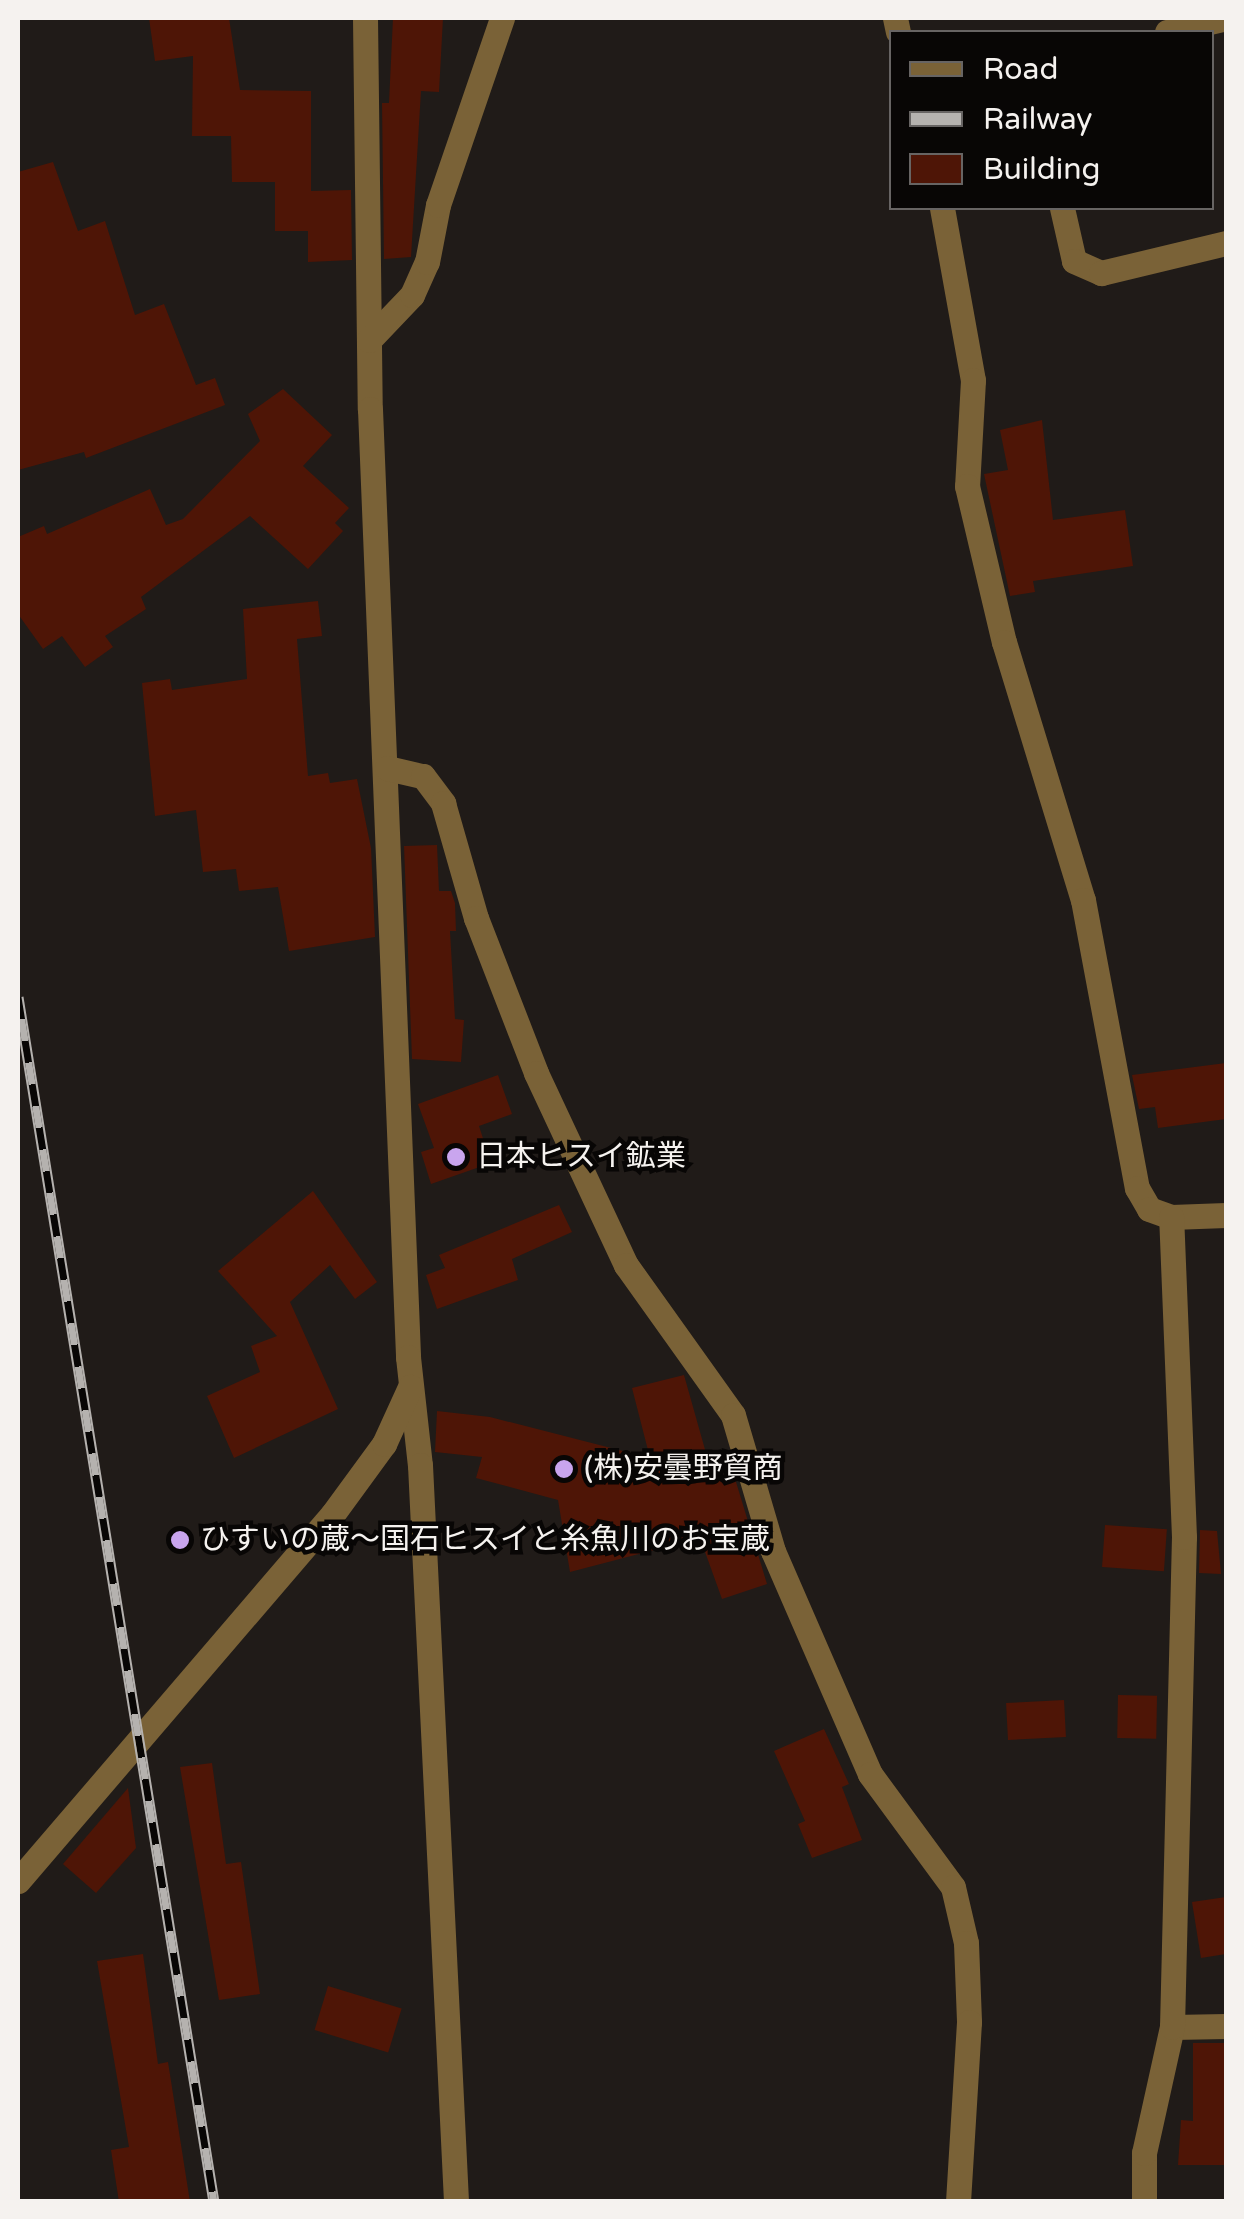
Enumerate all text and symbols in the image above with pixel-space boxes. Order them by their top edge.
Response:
legend [889,30,1214,210]
text: Road [983,51,1058,88]
text: Railway [983,101,1092,138]
text: Building [983,151,1100,188]
place label: 日本ヒスイ鉱業 [476,1139,686,1175]
marker: 日本ヒスイ鉱業 [445,1146,467,1168]
place label: (株)安曇野貿商 [584,1451,783,1487]
marker: (株)安曇野貿商 [553,1458,575,1480]
place label: ひすいの蔵～国石ヒスイと糸魚川のお宝蔵 [200,1522,770,1558]
marker: ひすいの蔵～国石ヒスイと糸魚川のお宝蔵 [169,1529,191,1551]

